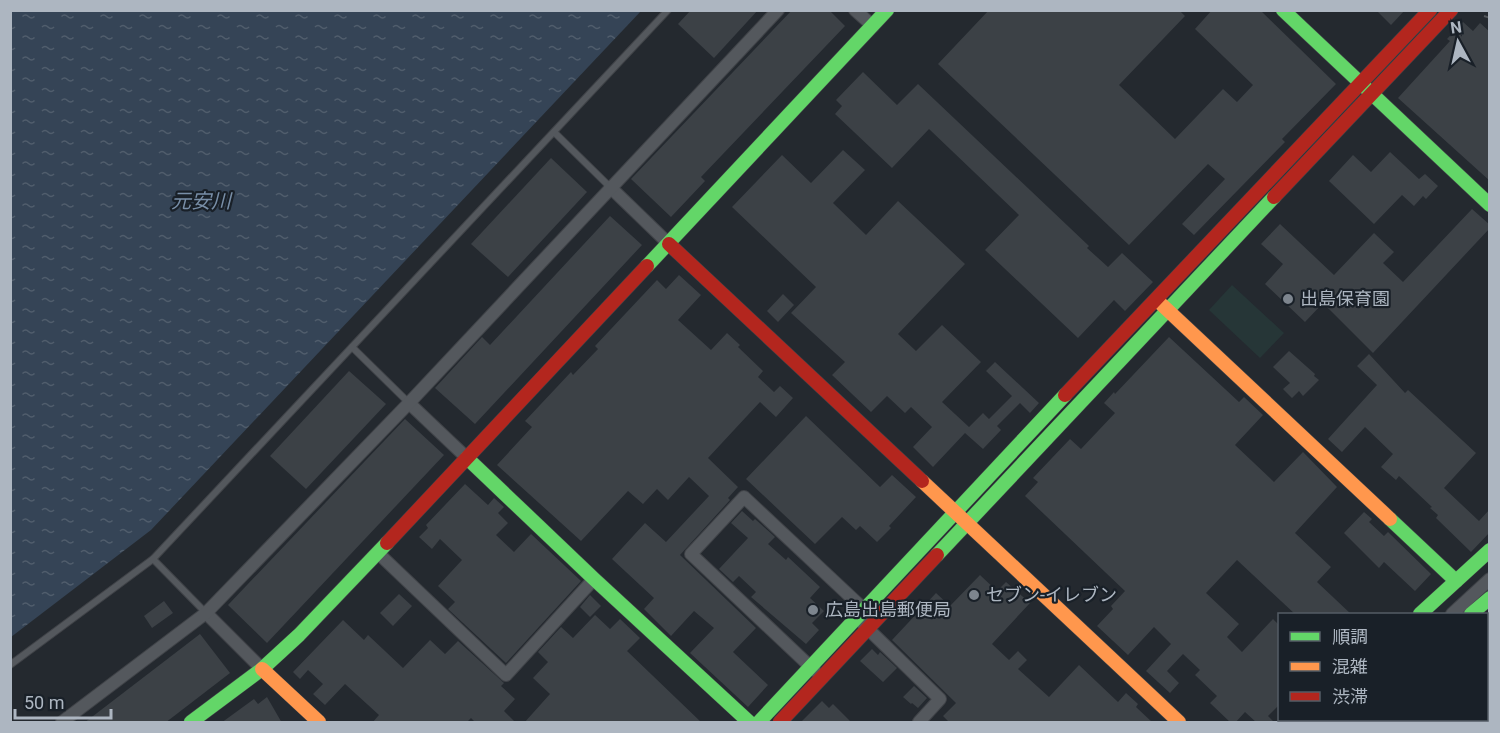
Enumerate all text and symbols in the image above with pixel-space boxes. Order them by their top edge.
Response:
north arrow [1428,12,1488,72]
text: N [1449,17,1463,38]
water label: 元安川 [171,189,233,213]
place label: 出島保育園 [1300,288,1390,309]
marker: 出島保育園 [1281,292,1295,306]
place label: セブン-イレブン [986,584,1117,605]
marker: セブン-イレブン [967,588,981,602]
place label: 広島出島郵便局 [825,599,951,620]
marker: 広島出島郵便局 [806,603,820,617]
legend [1278,613,1488,721]
text: 順調 [1332,626,1368,647]
text: 混雑 [1332,656,1368,677]
scale bar [15,682,111,720]
text: 渋滞 [1332,686,1368,707]
text: 50 m [24,692,64,713]

